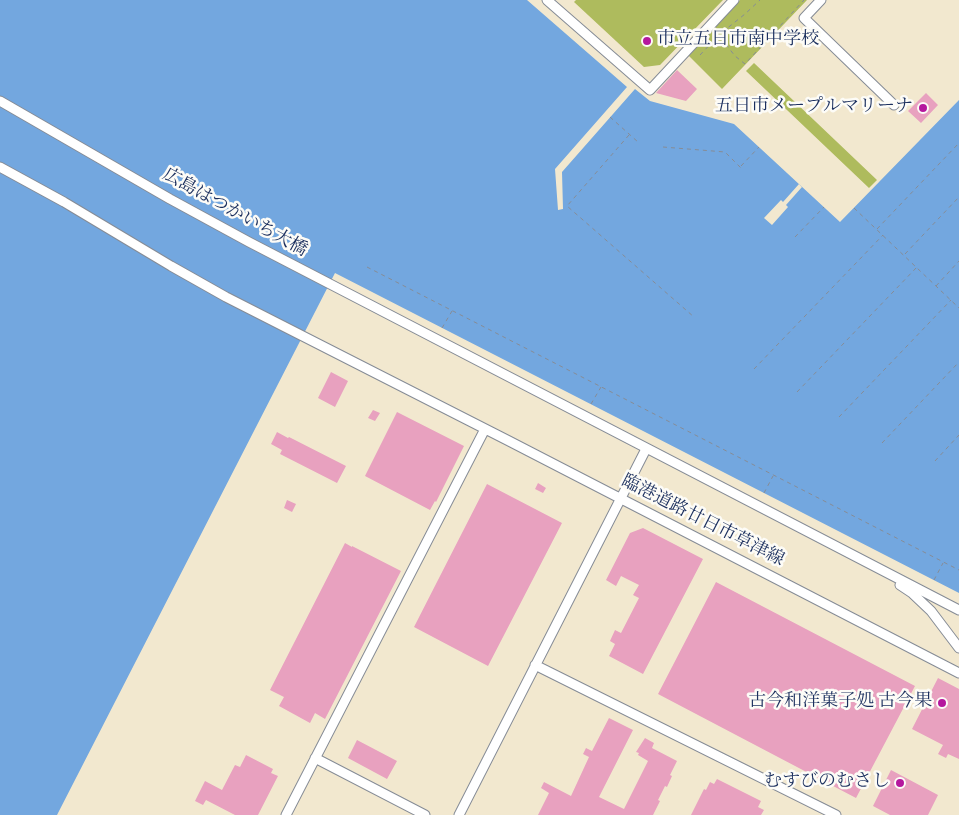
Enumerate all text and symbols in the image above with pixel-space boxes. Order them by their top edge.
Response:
place label: 市立五日市南中学校 [657,30,819,52]
marker: 市立五日市南中学校 [641,35,653,47]
place label: 五日市メープルマリーナ [715,97,913,119]
marker: 五日市メープルマリーナ [917,102,929,114]
street label: 広島はつかいち大橋 [158,165,310,263]
street label: 臨港道路廿日市草津線 [617,472,787,572]
place label: 古今和洋菓子処 古今果 [748,692,932,714]
marker: 古今和洋菓子処 古今果 [936,697,948,709]
place label: むすびのむさし [764,772,890,794]
marker: むすびのむさし [894,777,906,789]

